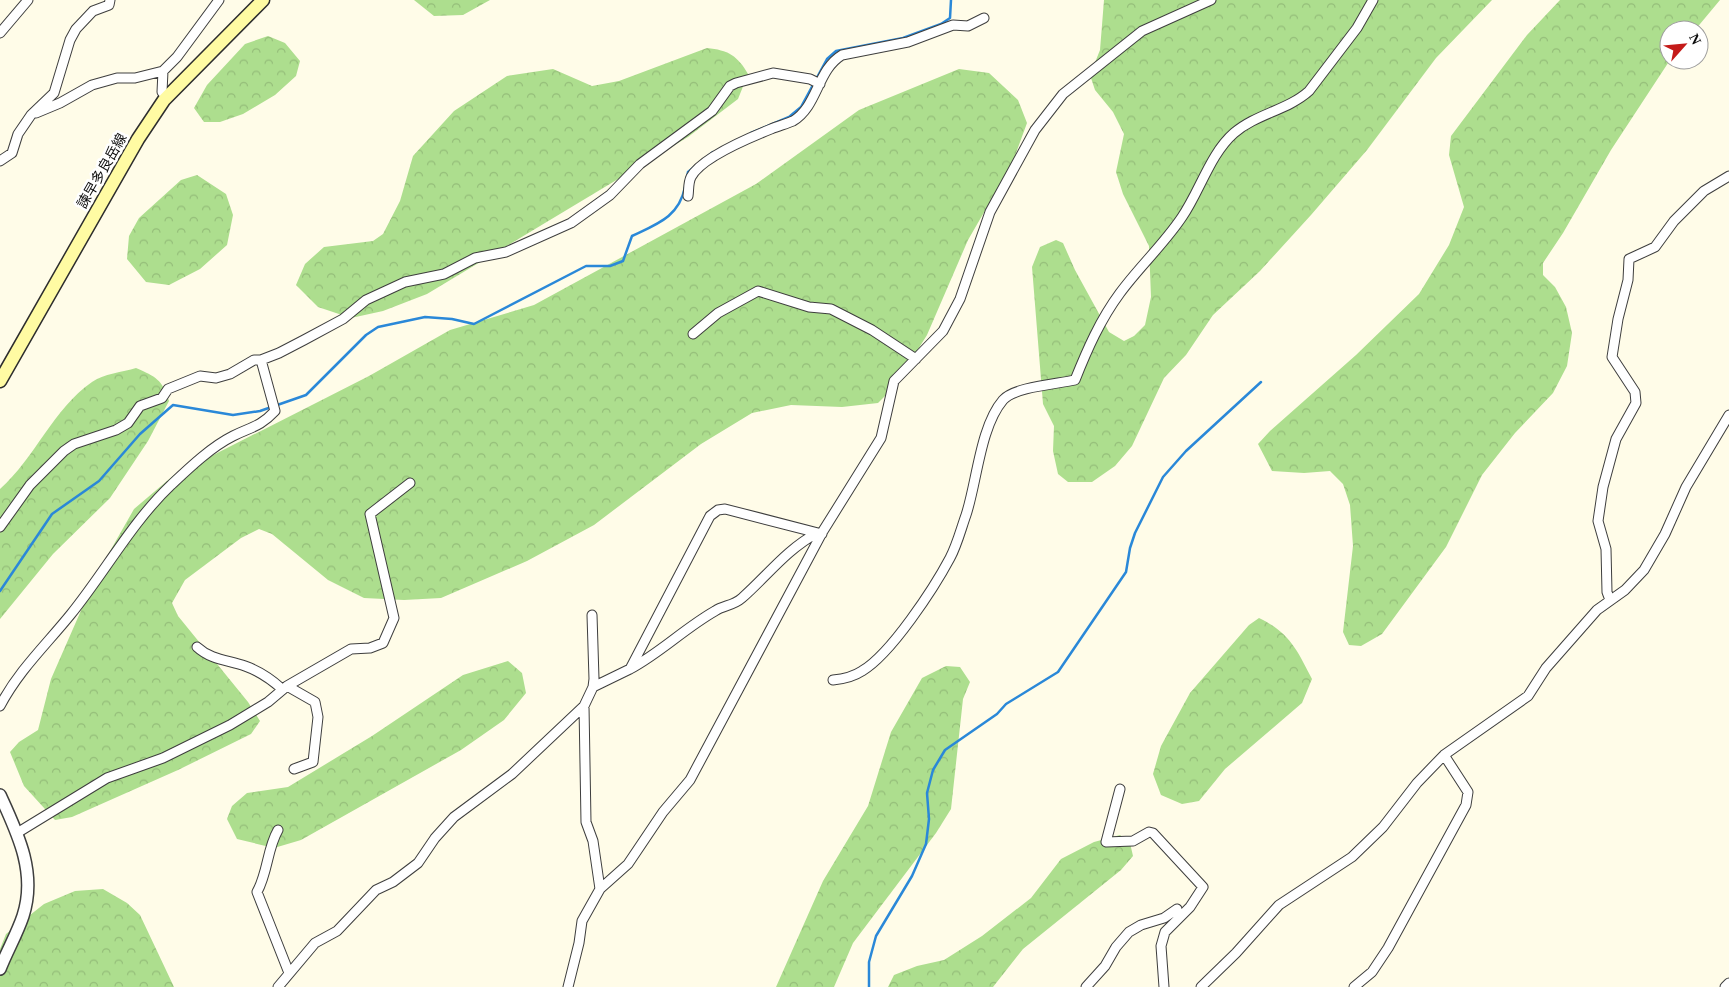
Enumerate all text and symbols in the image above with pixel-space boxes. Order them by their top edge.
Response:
north arrow [1659,20,1709,70]
text: N [1686,31,1704,47]
street label: 諫早多良岳線 [75,131,129,211]

